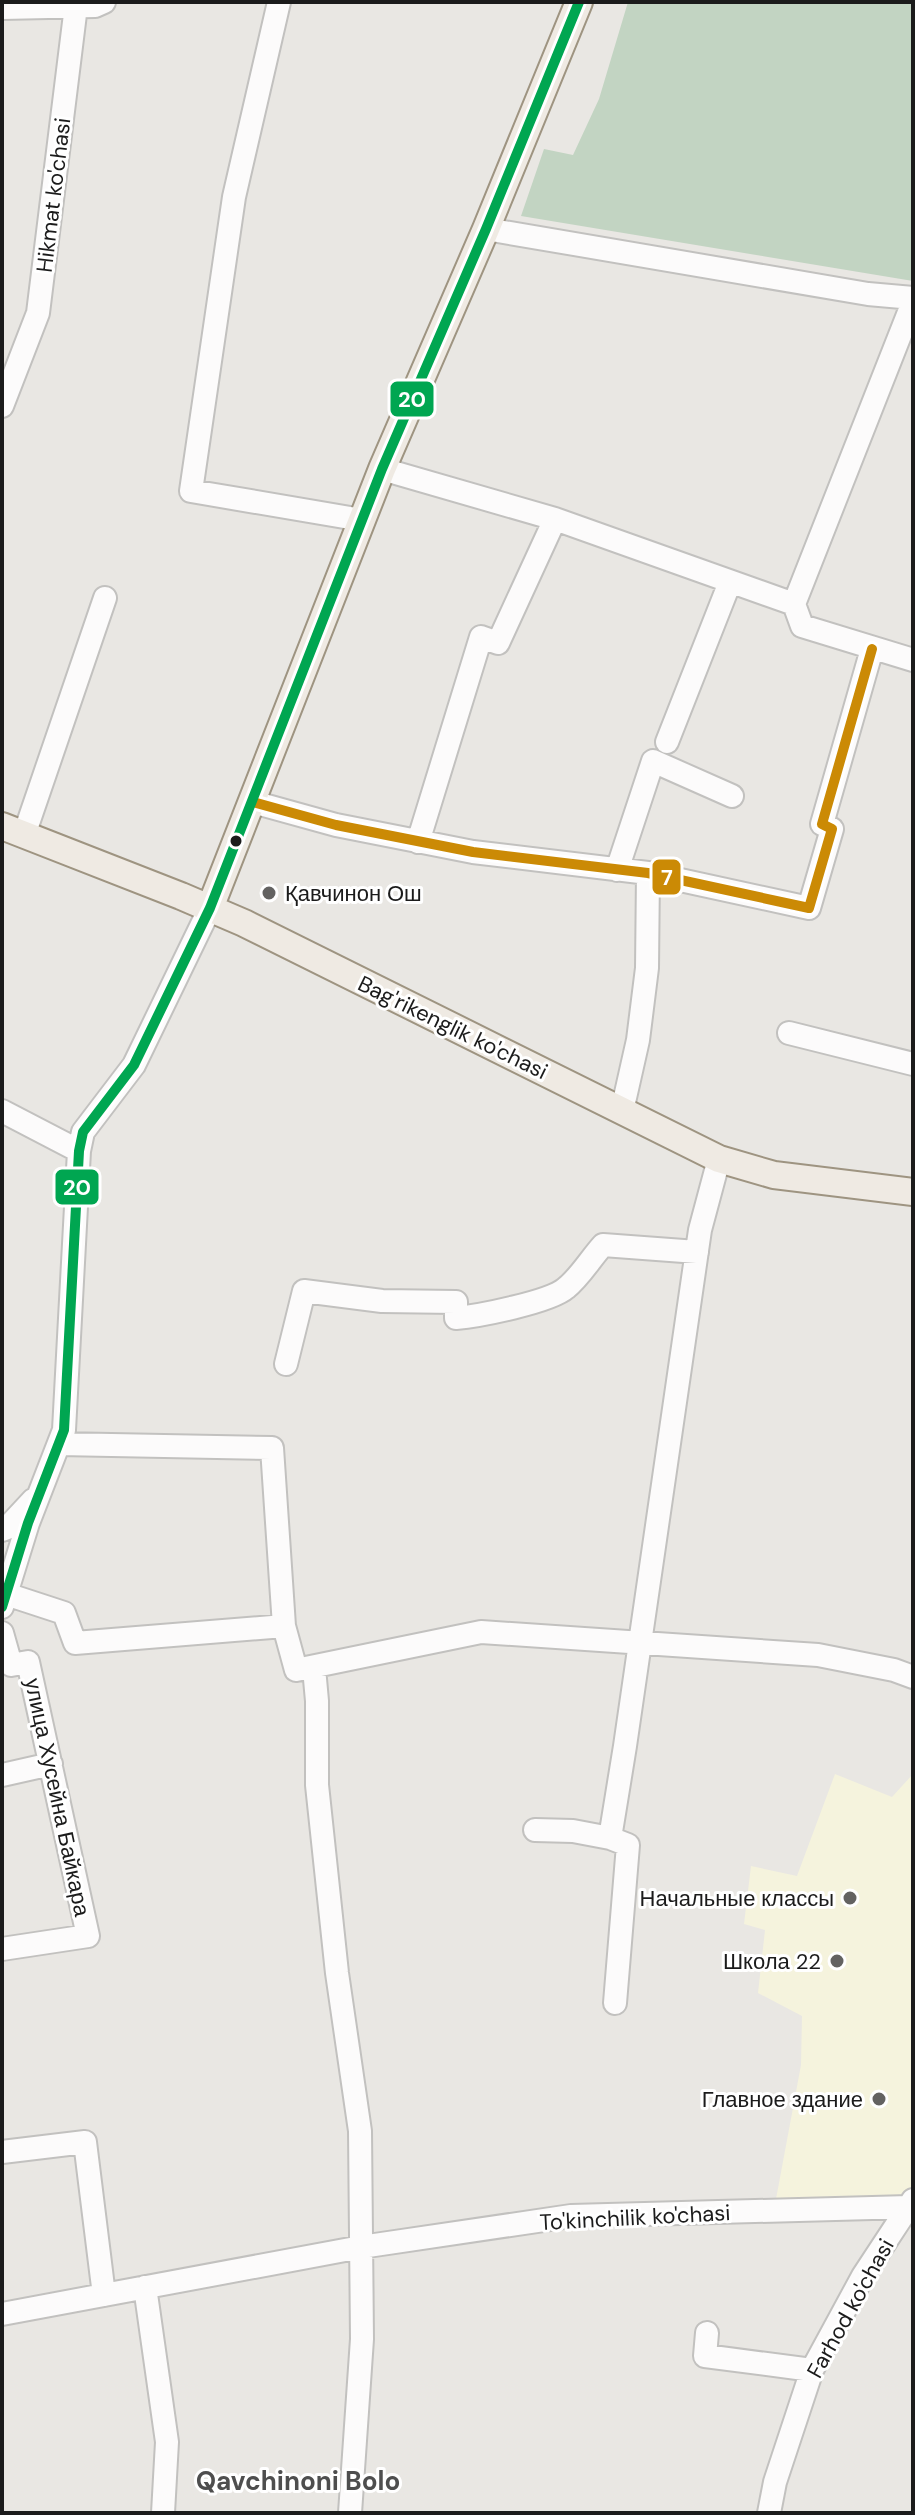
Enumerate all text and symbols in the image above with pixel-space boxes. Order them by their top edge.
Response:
street label: Hikmat ko'chasi [30,116,77,274]
line badge: 20 [389,380,435,418]
text: 20 [398,385,426,414]
unlabelled marker [228,833,244,849]
line badge: 7 [651,858,682,896]
text: 7 [661,863,673,892]
place label: Қавчинон Ош [285,879,422,908]
marker: Қавчинон Ош [260,884,278,902]
street label: Bag'rikenglik ko'chasi [353,969,552,1086]
line badge: 20 [54,1168,100,1206]
text: 20 [63,1173,91,1202]
street label: улица Хусейна Байкара [18,1675,97,1920]
place label: Начальные классы [640,1884,834,1913]
marker: Начальные классы [841,1889,859,1907]
place label: Школа 22 [723,1947,821,1976]
marker: Школа 22 [828,1952,846,1970]
place label: Главное здание [702,2085,863,2114]
marker: Главное здание [870,2090,888,2108]
street label: To'kinchilik ko'chasi [539,2198,731,2237]
street label: Farhod ko'chasi [800,2233,901,2383]
district label: Qavchinoni Bolo [196,2464,400,2498]

